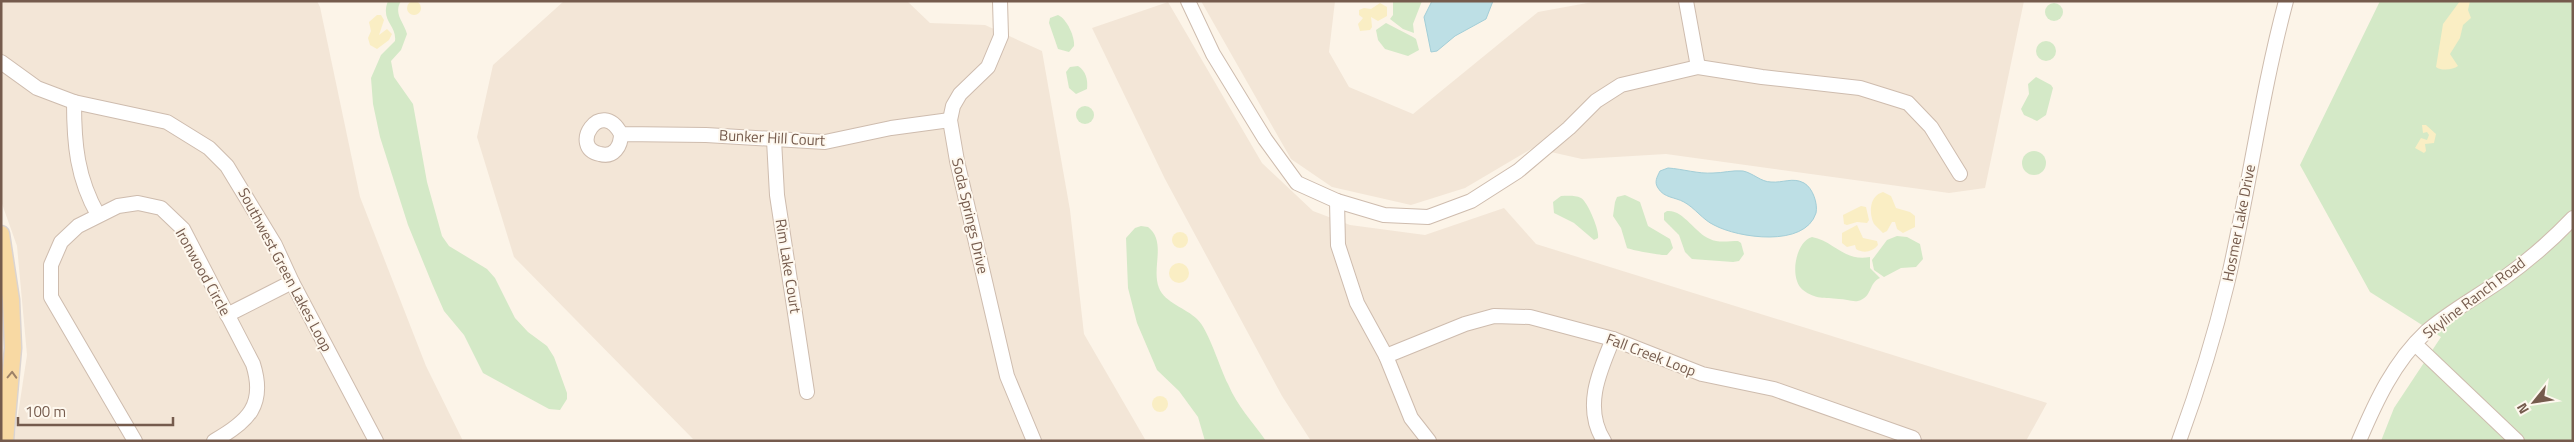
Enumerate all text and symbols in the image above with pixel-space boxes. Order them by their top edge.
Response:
street label: Bunker Hill Court [718,123,826,152]
street label: Soda Springs Drive [946,156,995,276]
street label: Hosmer Lake Drive [2216,162,2261,283]
street label: Southwest Green Lakes Loop [232,184,339,356]
street label: Rim Lake Court [770,217,807,316]
street label: Ironwood Circle [170,224,237,320]
street label: Skyline Ranch Road [2417,251,2530,344]
street label: Fall Creek Loop [1603,327,1700,382]
one-way arrow [6,371,17,379]
north arrow [2509,377,2559,427]
scale bar [18,394,172,426]
text: N [2511,399,2534,418]
text: 100 m [25,400,66,423]

